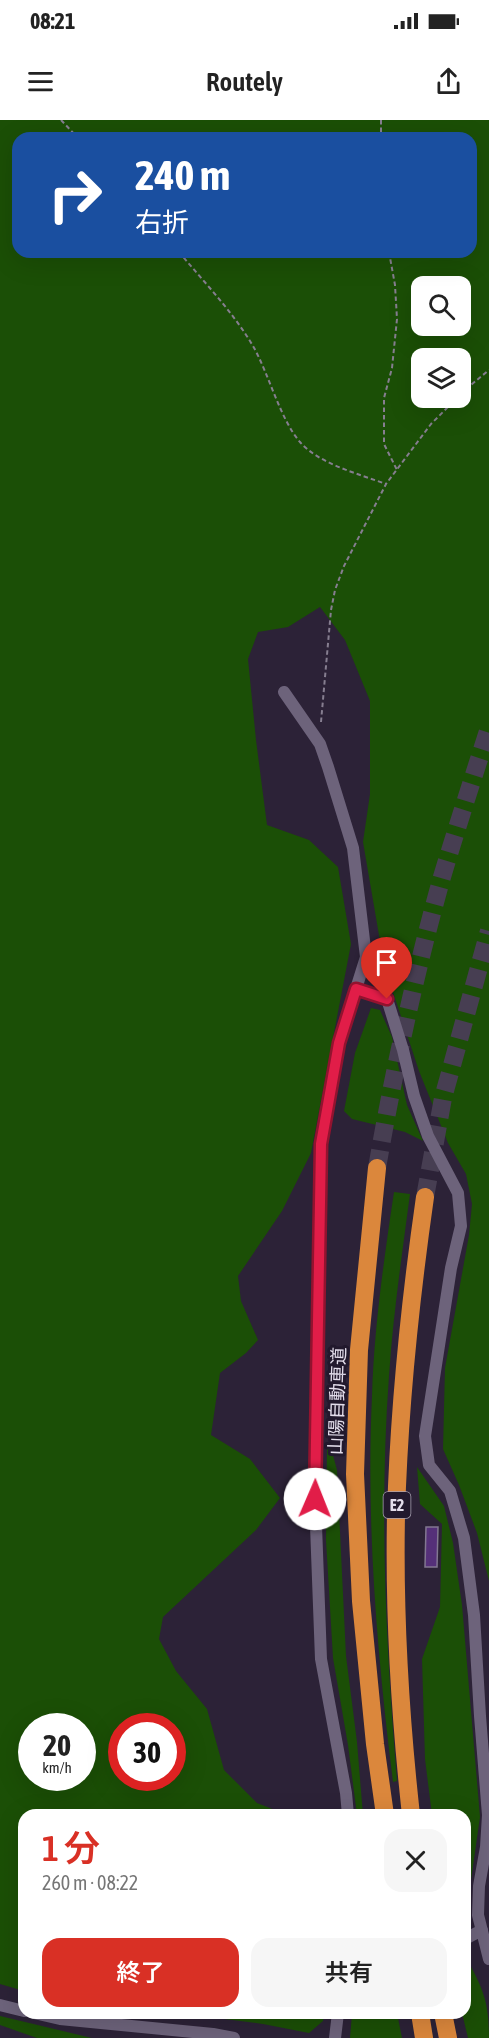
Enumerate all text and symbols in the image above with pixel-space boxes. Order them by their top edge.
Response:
text: 08:21 [30,8,75,34]
icon: menu [24,65,57,98]
icon: share [432,65,465,98]
text: Routely [206,66,283,97]
text: 240 m [135,151,230,199]
icon: right [36,156,114,234]
text: 右折 [135,207,189,238]
map controls [411,276,471,408]
button: search [411,276,471,336]
button: layers [411,348,471,408]
pin [361,937,412,999]
icon: arrive [370,946,403,979]
street label: 山陽自動車道 [325,1347,349,1455]
position arrow [283,1467,347,1531]
road number: E2 [384,1492,410,1518]
speed limit sign: 30 [108,1713,186,1791]
text: 20 [43,1728,71,1762]
text: km/h [42,1759,72,1776]
text: 1 分 [42,1827,100,1869]
button: close [384,1829,447,1892]
text: 260 m · 08:22 [42,1871,138,1894]
button: 終了 [42,1938,239,2007]
button: 共有 [251,1938,447,2007]

